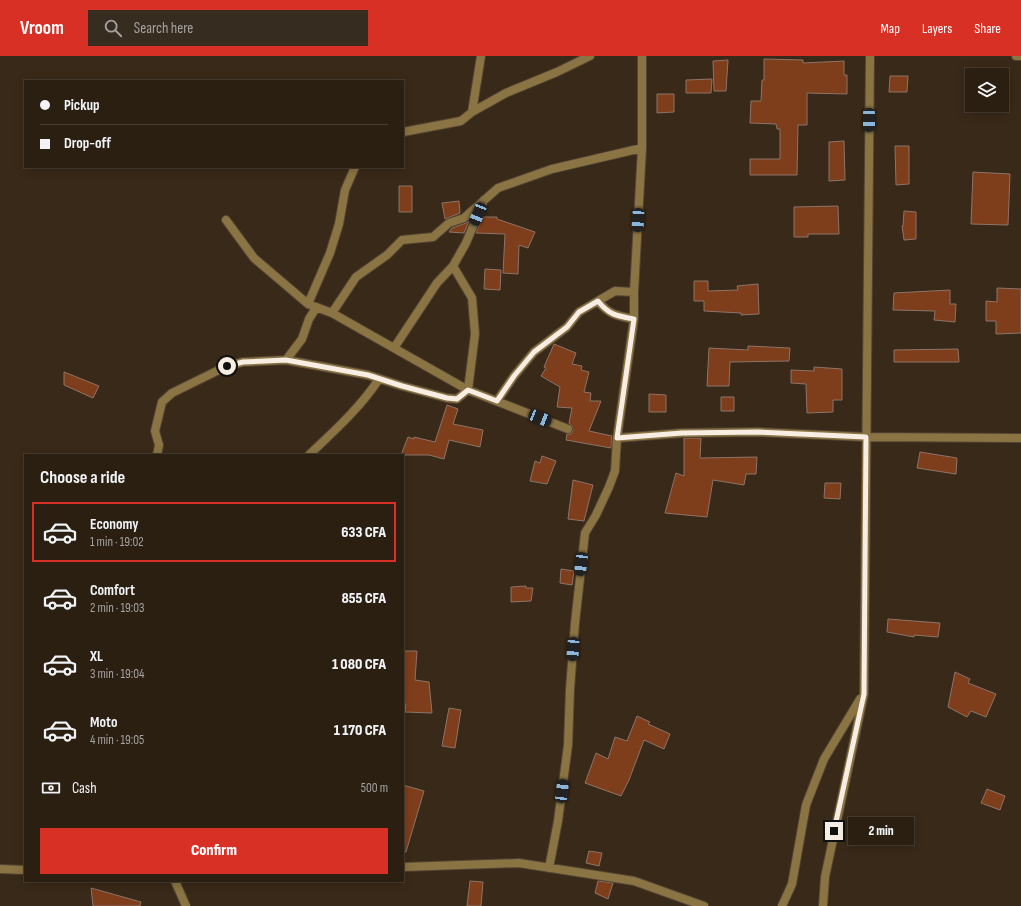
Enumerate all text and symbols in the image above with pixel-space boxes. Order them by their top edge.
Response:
search box [88,10,368,46]
text: Vroom [20,17,64,40]
icon: search [102,17,124,39]
text: Search here [134,19,193,38]
text: Map [880,20,900,37]
text: Layers [922,20,952,37]
text: Share [974,20,1001,37]
map controls [965,68,1009,112]
button: layers [965,68,1009,112]
text: Pickup [64,96,100,115]
car [863,108,875,132]
text: Drop-off [64,134,111,153]
car [468,201,488,227]
car [631,208,645,232]
route start [218,357,236,375]
car [527,408,553,428]
text: Choose a ride [40,467,125,488]
icon: car [42,514,78,550]
text: Economy [90,515,139,534]
text: 633 CFA [341,523,386,542]
text: 1 min · 19:02 [90,534,144,550]
car [574,551,588,577]
icon: car [42,580,78,616]
text: Comfort [90,581,135,600]
text: 855 CFA [341,589,386,608]
text: 2 min · 19:03 [90,600,144,616]
car [566,637,580,661]
icon: car [42,646,78,682]
text: XL [90,647,103,666]
text: 1 080 CFA [332,655,386,674]
text: 3 min · 19:04 [90,666,145,682]
icon: car [42,712,78,748]
text: Moto [90,713,117,732]
text: 1 170 CFA [334,721,386,740]
text: 4 min · 19:05 [90,732,144,748]
icon: cash [40,777,62,799]
car [555,778,569,804]
text: Cash [72,779,97,798]
text: 500 m [361,780,388,796]
callout: 2 min [848,817,914,845]
route end [825,822,843,840]
text: 2 min [868,823,894,839]
button: Confirm [40,828,388,874]

